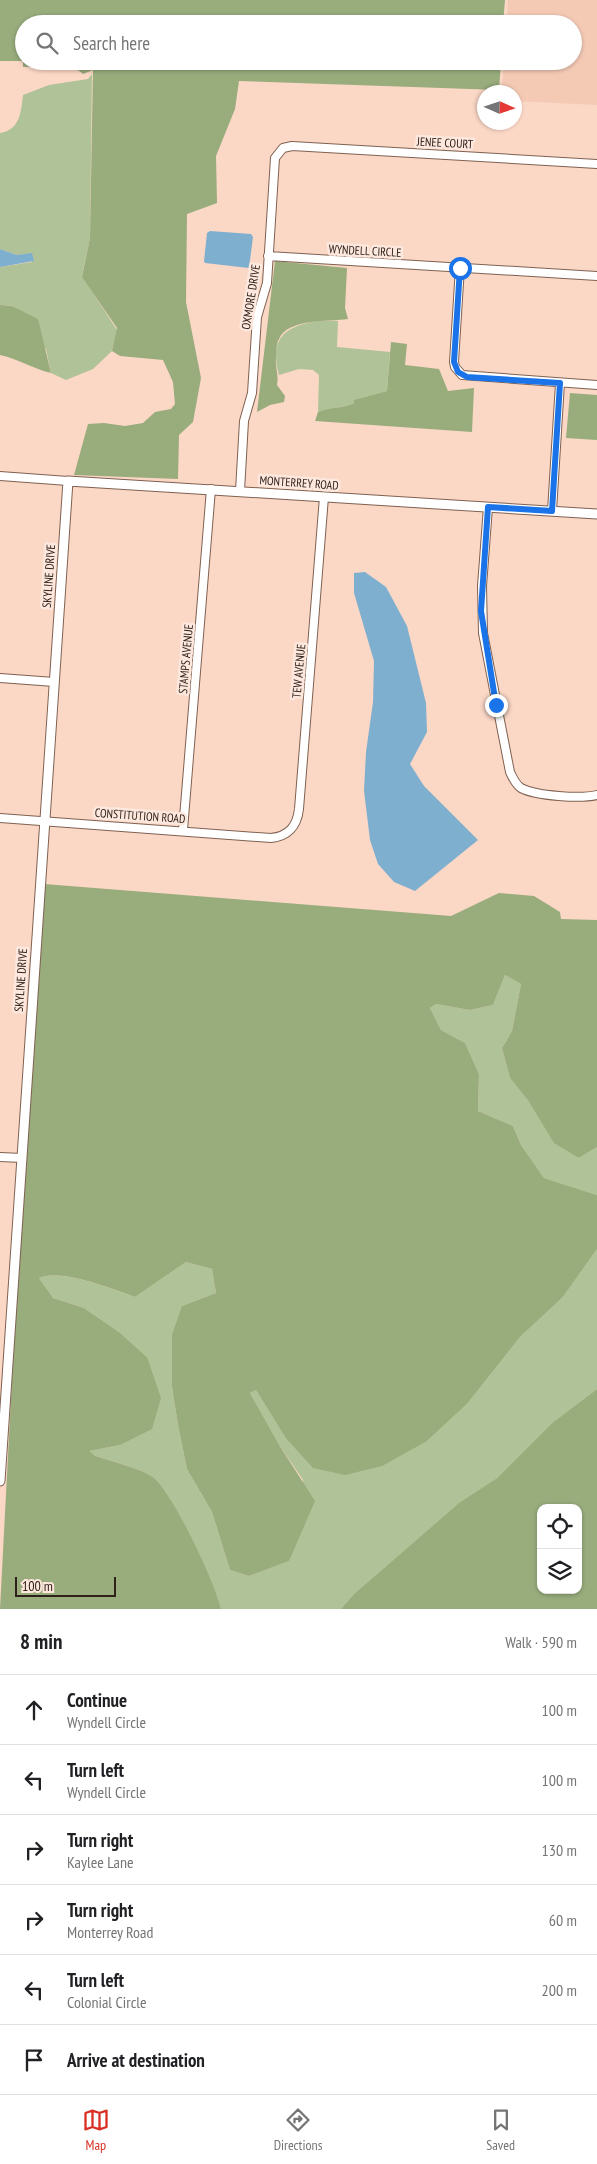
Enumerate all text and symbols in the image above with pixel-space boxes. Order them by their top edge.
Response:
search box [15,15,582,70]
icon: search [33,29,61,57]
text: Search here [73,31,150,55]
north arrow [477,85,522,130]
street label: JENEE COURT [416,133,474,151]
street label: WYNDELL CIRCLE [328,241,402,260]
route start [449,257,472,280]
street label: OXMORE DRIVE [238,263,263,330]
street label: MONTERREY ROAD [259,472,339,493]
street label: SKYLINE DRIVE [39,544,58,608]
street label: STAMPS AVENUE [175,624,196,694]
street label: TEW AVENUE [289,643,308,699]
route end [485,694,508,717]
street label: CONSTITUTION ROAD [94,805,186,826]
street label: SKYLINE DRIVE [11,948,30,1012]
map controls [537,1504,582,1594]
button: locate [537,1504,582,1549]
button: layers [537,1549,582,1594]
scale bar [15,1574,116,1597]
text: 100 m [22,1577,53,1595]
text: 8 min [20,1628,62,1655]
text: Walk · 590 m [505,1632,577,1652]
text: Continue [67,1688,127,1712]
icon: ahead [20,1696,48,1724]
text: 100 m [542,1700,577,1720]
text: Wyndell Circle [67,1712,146,1732]
text: Turn left [67,1758,124,1782]
icon: left [20,1766,48,1794]
text: 100 m [542,1770,577,1790]
text: Wyndell Circle [67,1782,146,1802]
text: Turn right [67,1828,133,1852]
icon: right [20,1836,48,1864]
text: 130 m [542,1840,577,1860]
text: Kaylee Lane [67,1852,134,1872]
text: Turn right [67,1898,133,1922]
icon: right [20,1906,48,1934]
text: 60 m [549,1910,577,1930]
text: Monterrey Road [67,1922,153,1942]
text: Turn left [67,1968,124,1992]
icon: left [20,1976,48,2004]
text: 200 m [542,1980,577,2000]
text: Colonial Circle [67,1992,147,2012]
icon: arrive [20,2046,48,2074]
text: Arrive at destination [67,2048,205,2072]
tab: Map [82,2106,110,2154]
tab: Directions [274,2106,322,2154]
tab: Saved [486,2106,515,2154]

